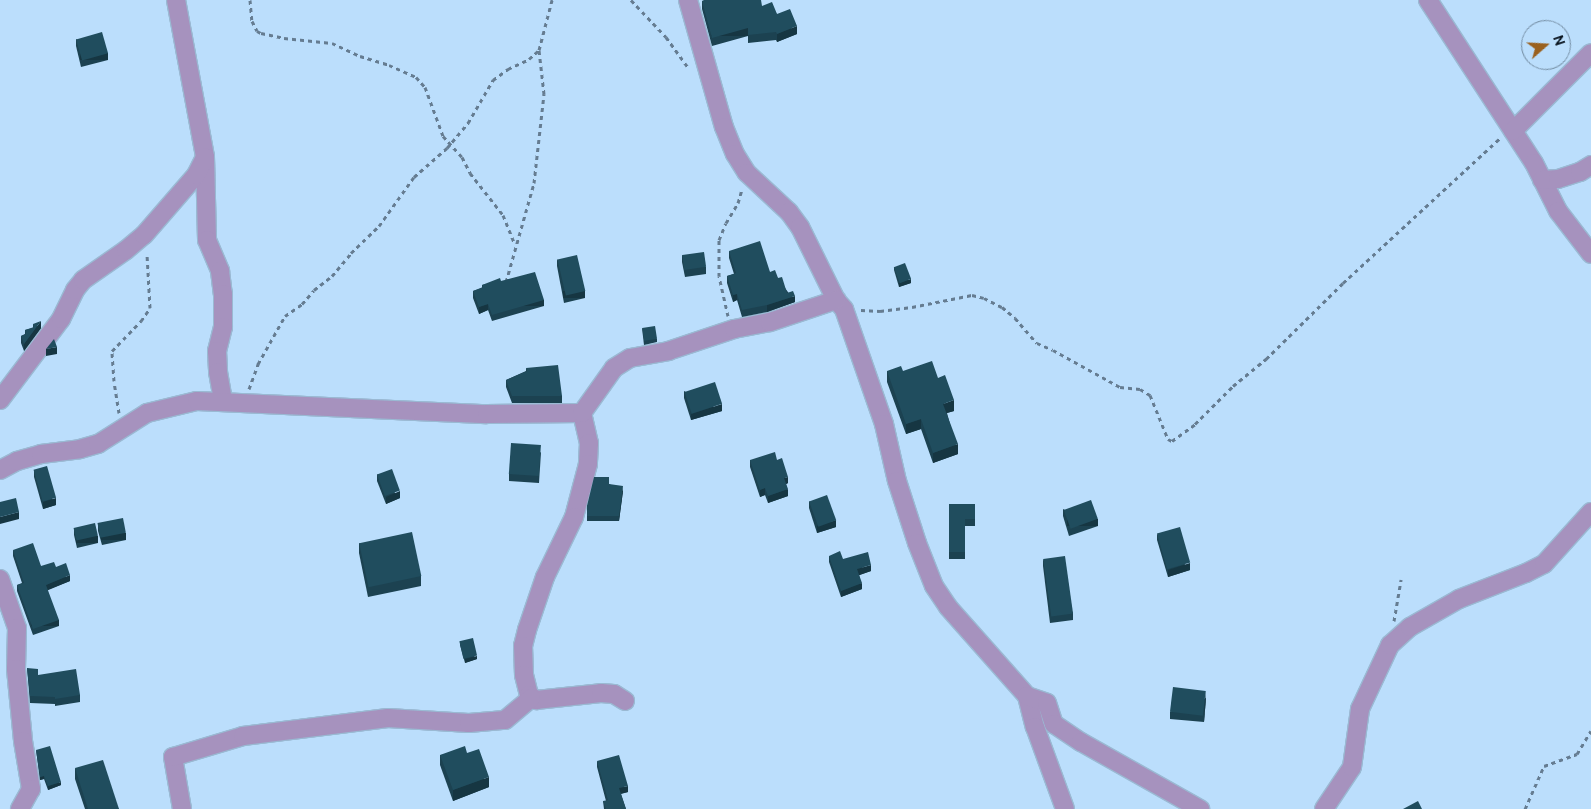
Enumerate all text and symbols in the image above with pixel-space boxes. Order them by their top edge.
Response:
north arrow [1521,20,1571,70]
text: N [1549,33,1569,48]

